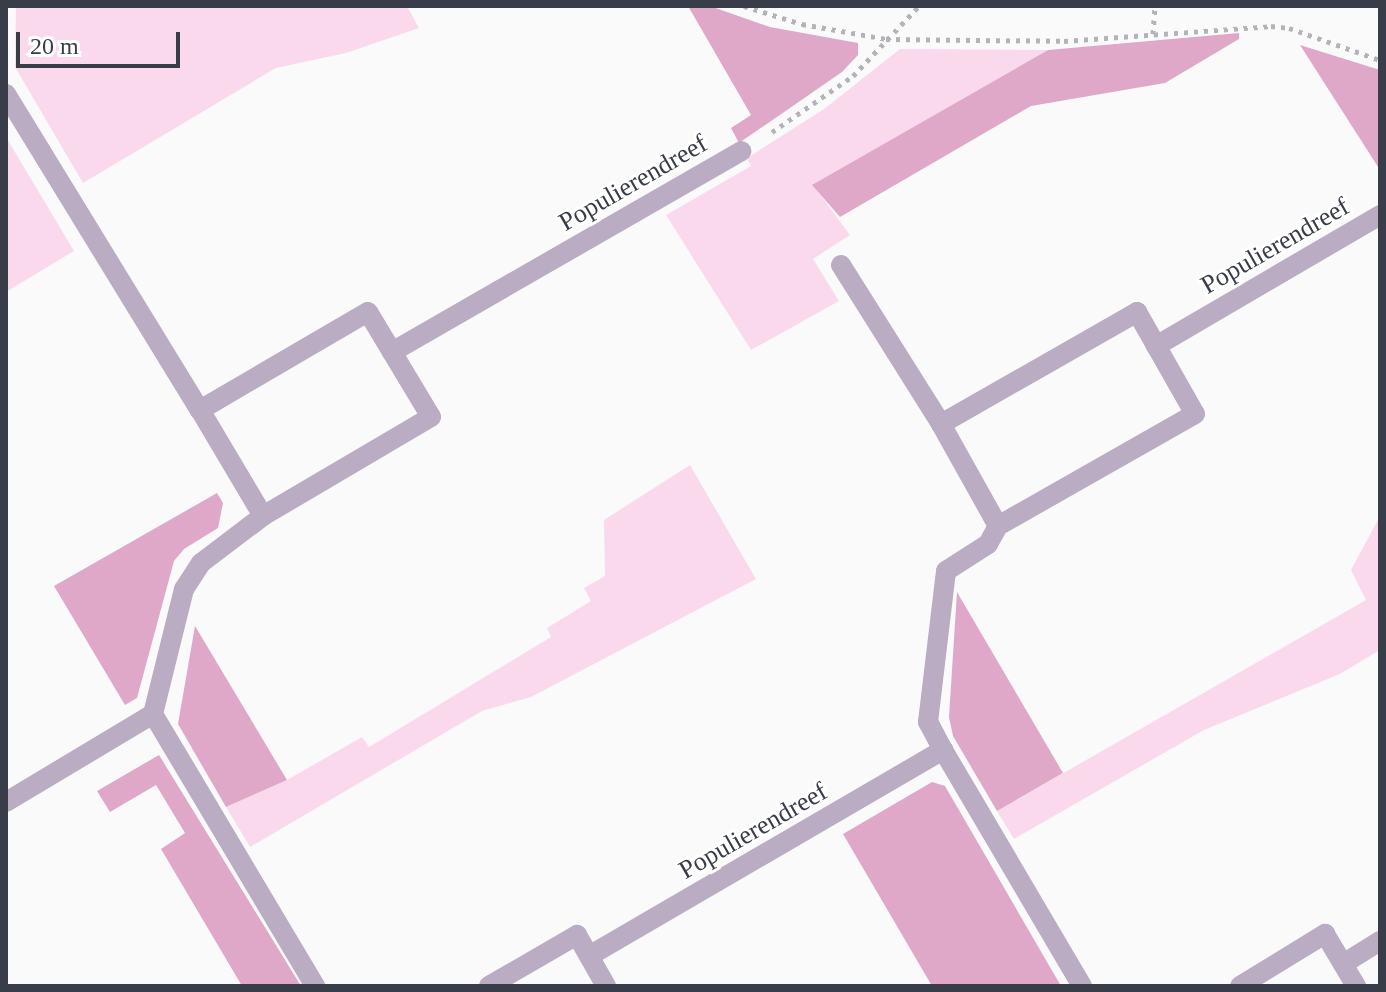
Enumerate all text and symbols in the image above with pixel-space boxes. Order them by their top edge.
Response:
scale bar [20,16,184,66]
text: 20 m [30,33,79,59]
street label: Populierendreef [553,128,713,238]
street label: Populierendreef [1195,191,1355,301]
street label: Populierendreef [673,776,833,886]

